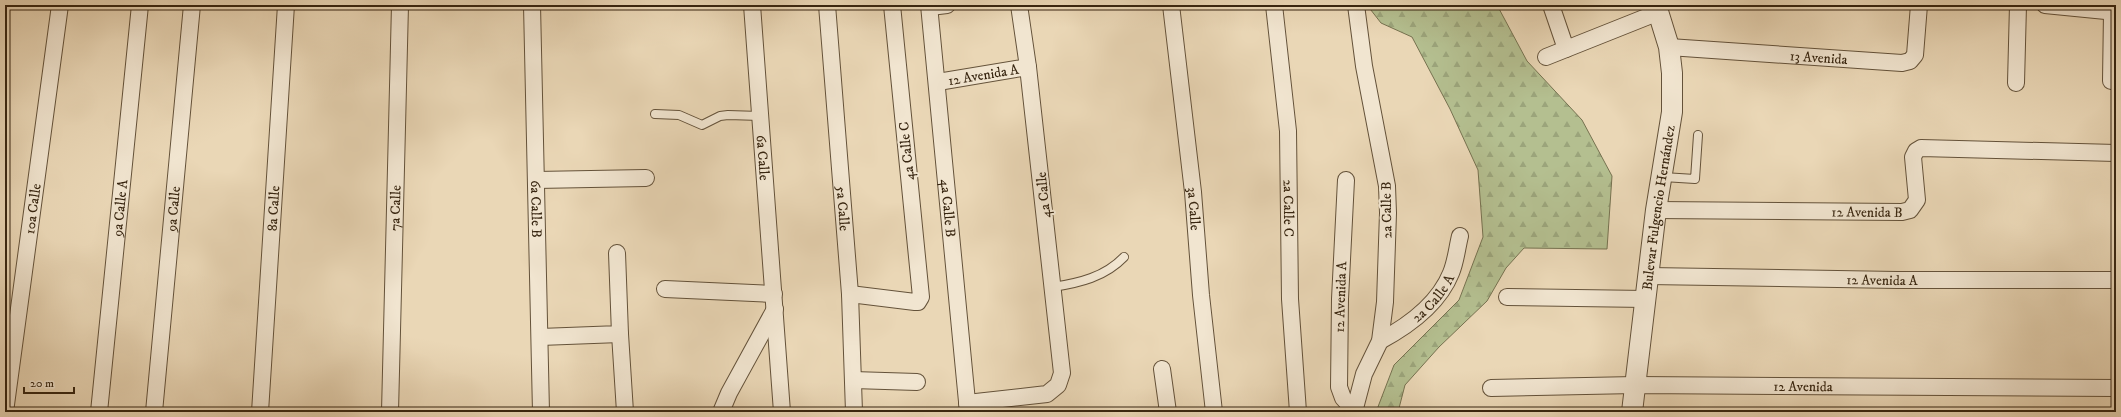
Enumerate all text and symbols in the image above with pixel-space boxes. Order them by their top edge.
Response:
street label: 13 Avenida [1789,47,1848,69]
street label: 12 Avenida A [947,60,1021,90]
street label: 4a Calle C [895,121,919,181]
street label: Bulevar Fulgencio Hernández [1639,124,1680,291]
street label: 6a Calle [752,134,773,181]
street label: 4a Calle [1033,171,1055,219]
street label: 9a Calle A [109,178,132,239]
street label: 4a Calle B [936,178,959,238]
street label: 2a Calle C [1279,179,1297,237]
street label: 6a Calle B [526,180,545,238]
street label: 2a Calle B [1378,181,1396,239]
street label: 10a Calle [21,182,46,235]
street label: 9a Calle [163,185,185,233]
street label: 8a Calle [264,185,284,232]
street label: 7a Calle [386,185,406,231]
street label: 5a Calle [831,185,853,232]
street label: 3a Calle [1182,186,1204,231]
street label: 12 Avenida B [1831,203,1903,222]
street label: 12 Avenida A [1331,260,1351,333]
street label: 2a Calle A [1409,271,1460,327]
street label: 12 Avenida A [1846,271,1919,290]
scale bar [24,369,74,395]
text: 20 m [30,376,54,391]
street label: 12 Avenida [1773,378,1833,396]

